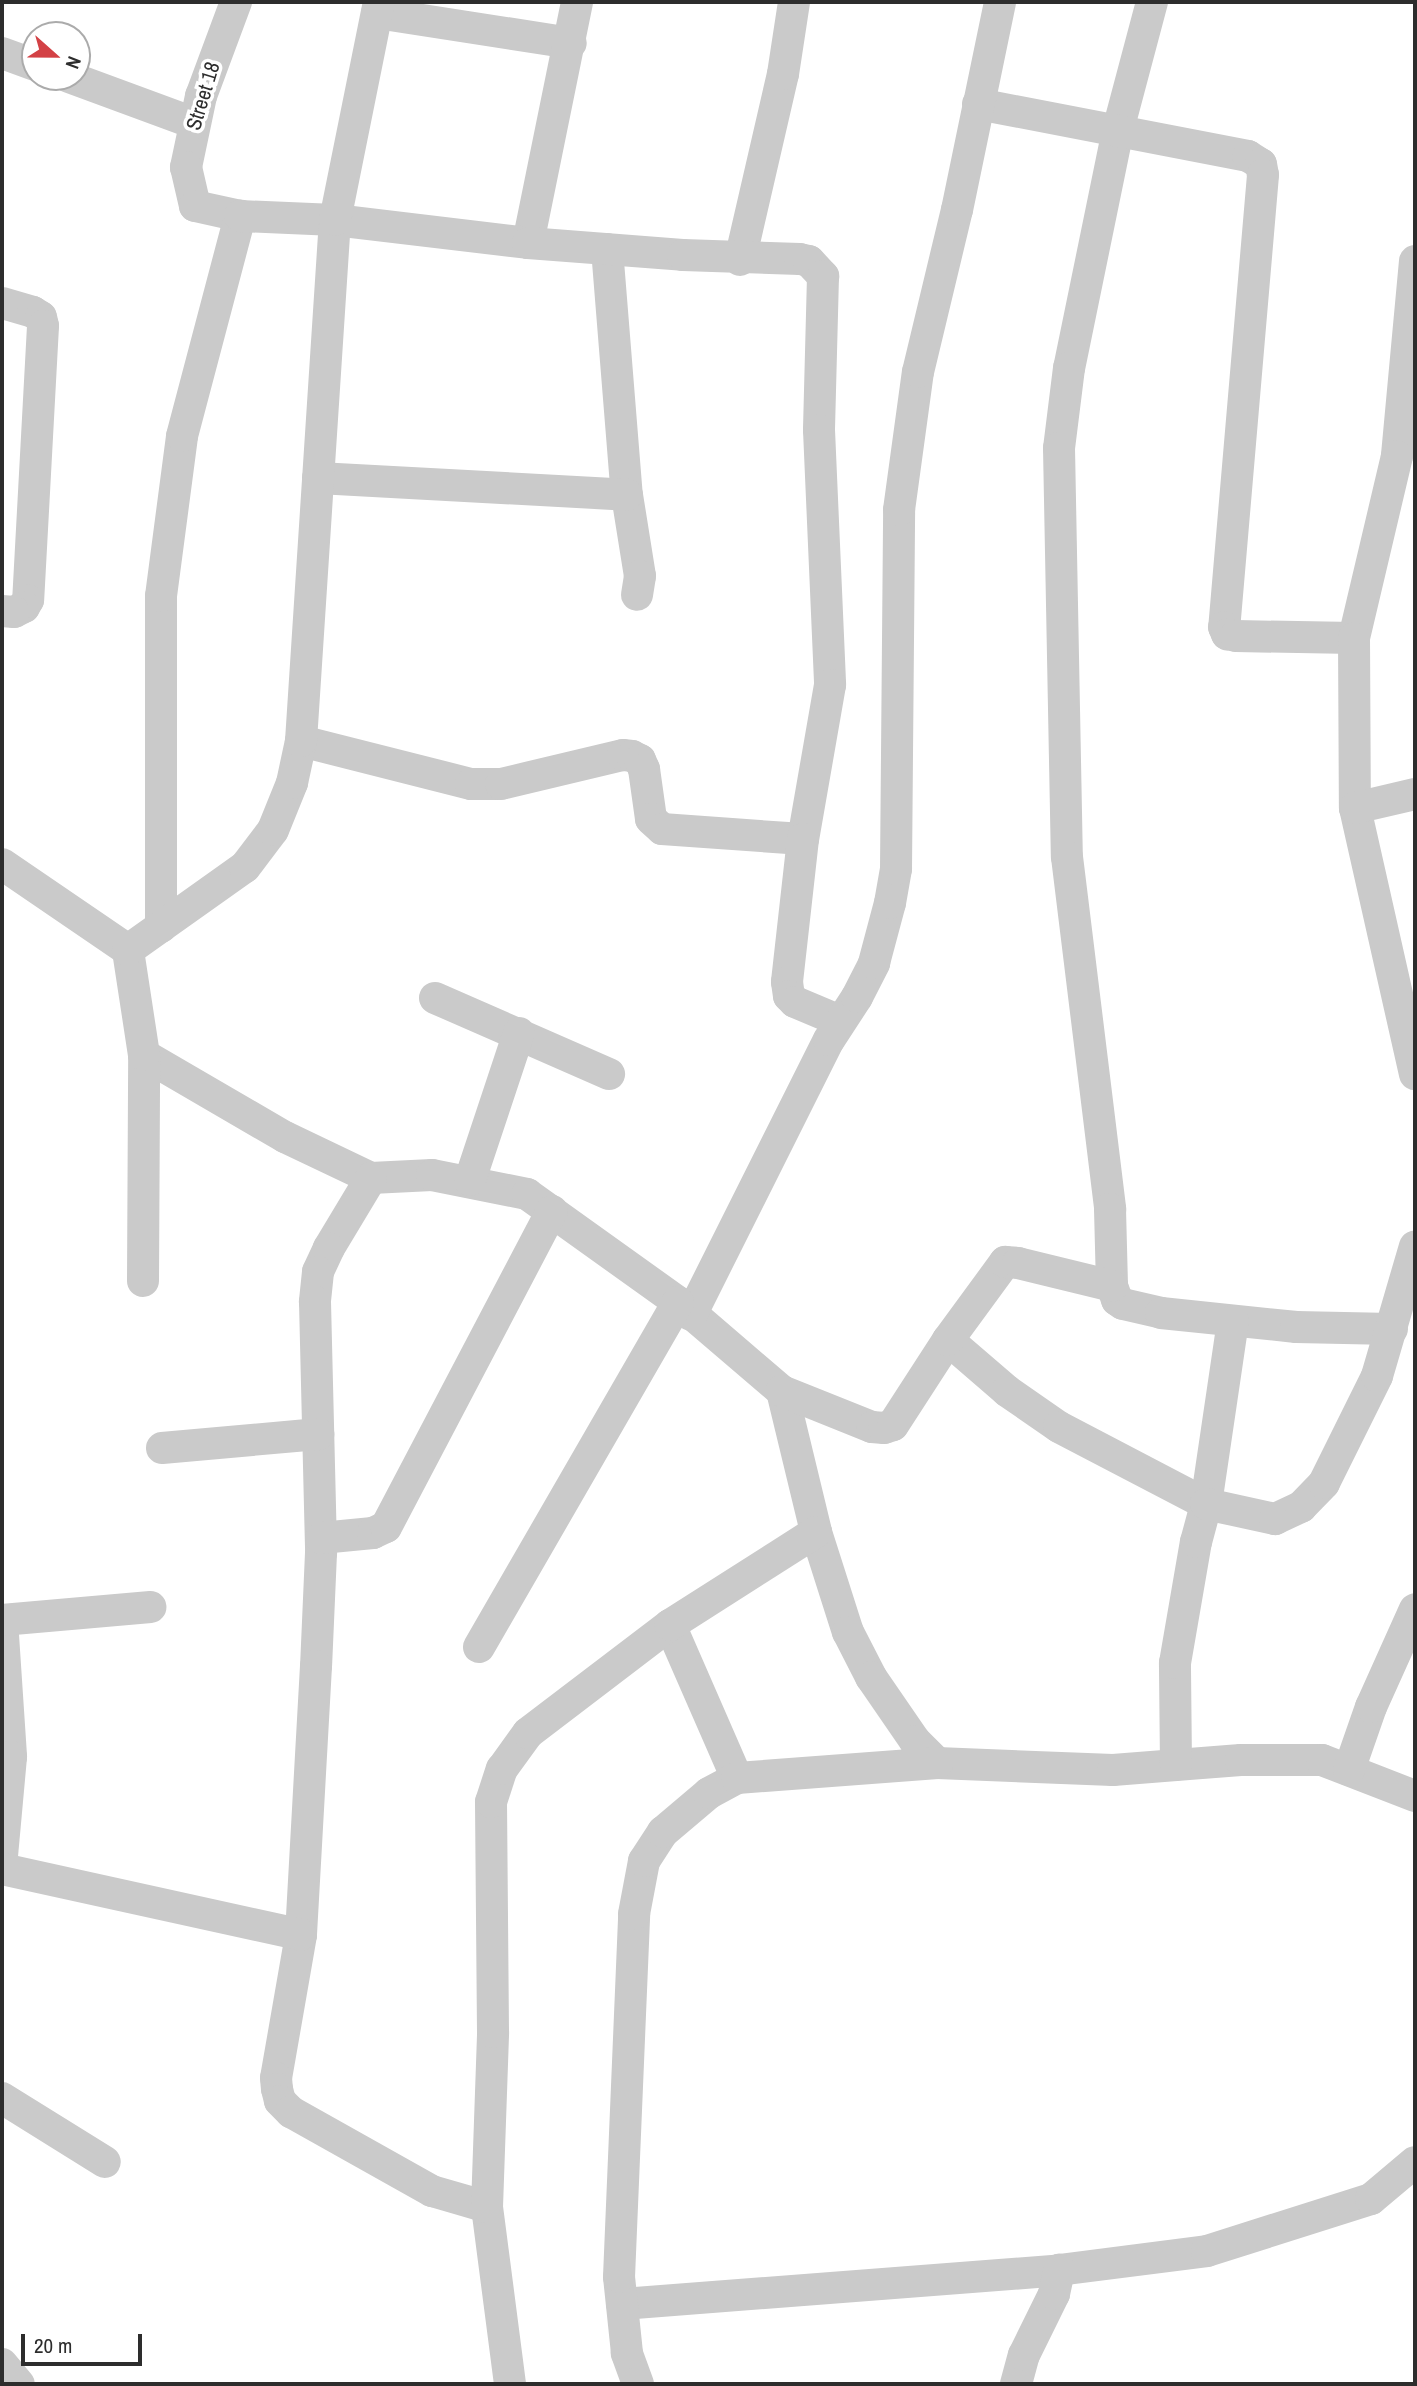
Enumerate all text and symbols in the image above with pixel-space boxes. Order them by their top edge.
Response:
north arrow [21,21,91,91]
text: N [60,53,88,73]
street label: Street 18 [181,59,225,133]
scale bar [24,2320,145,2364]
text: 20 m [34,2331,72,2360]

